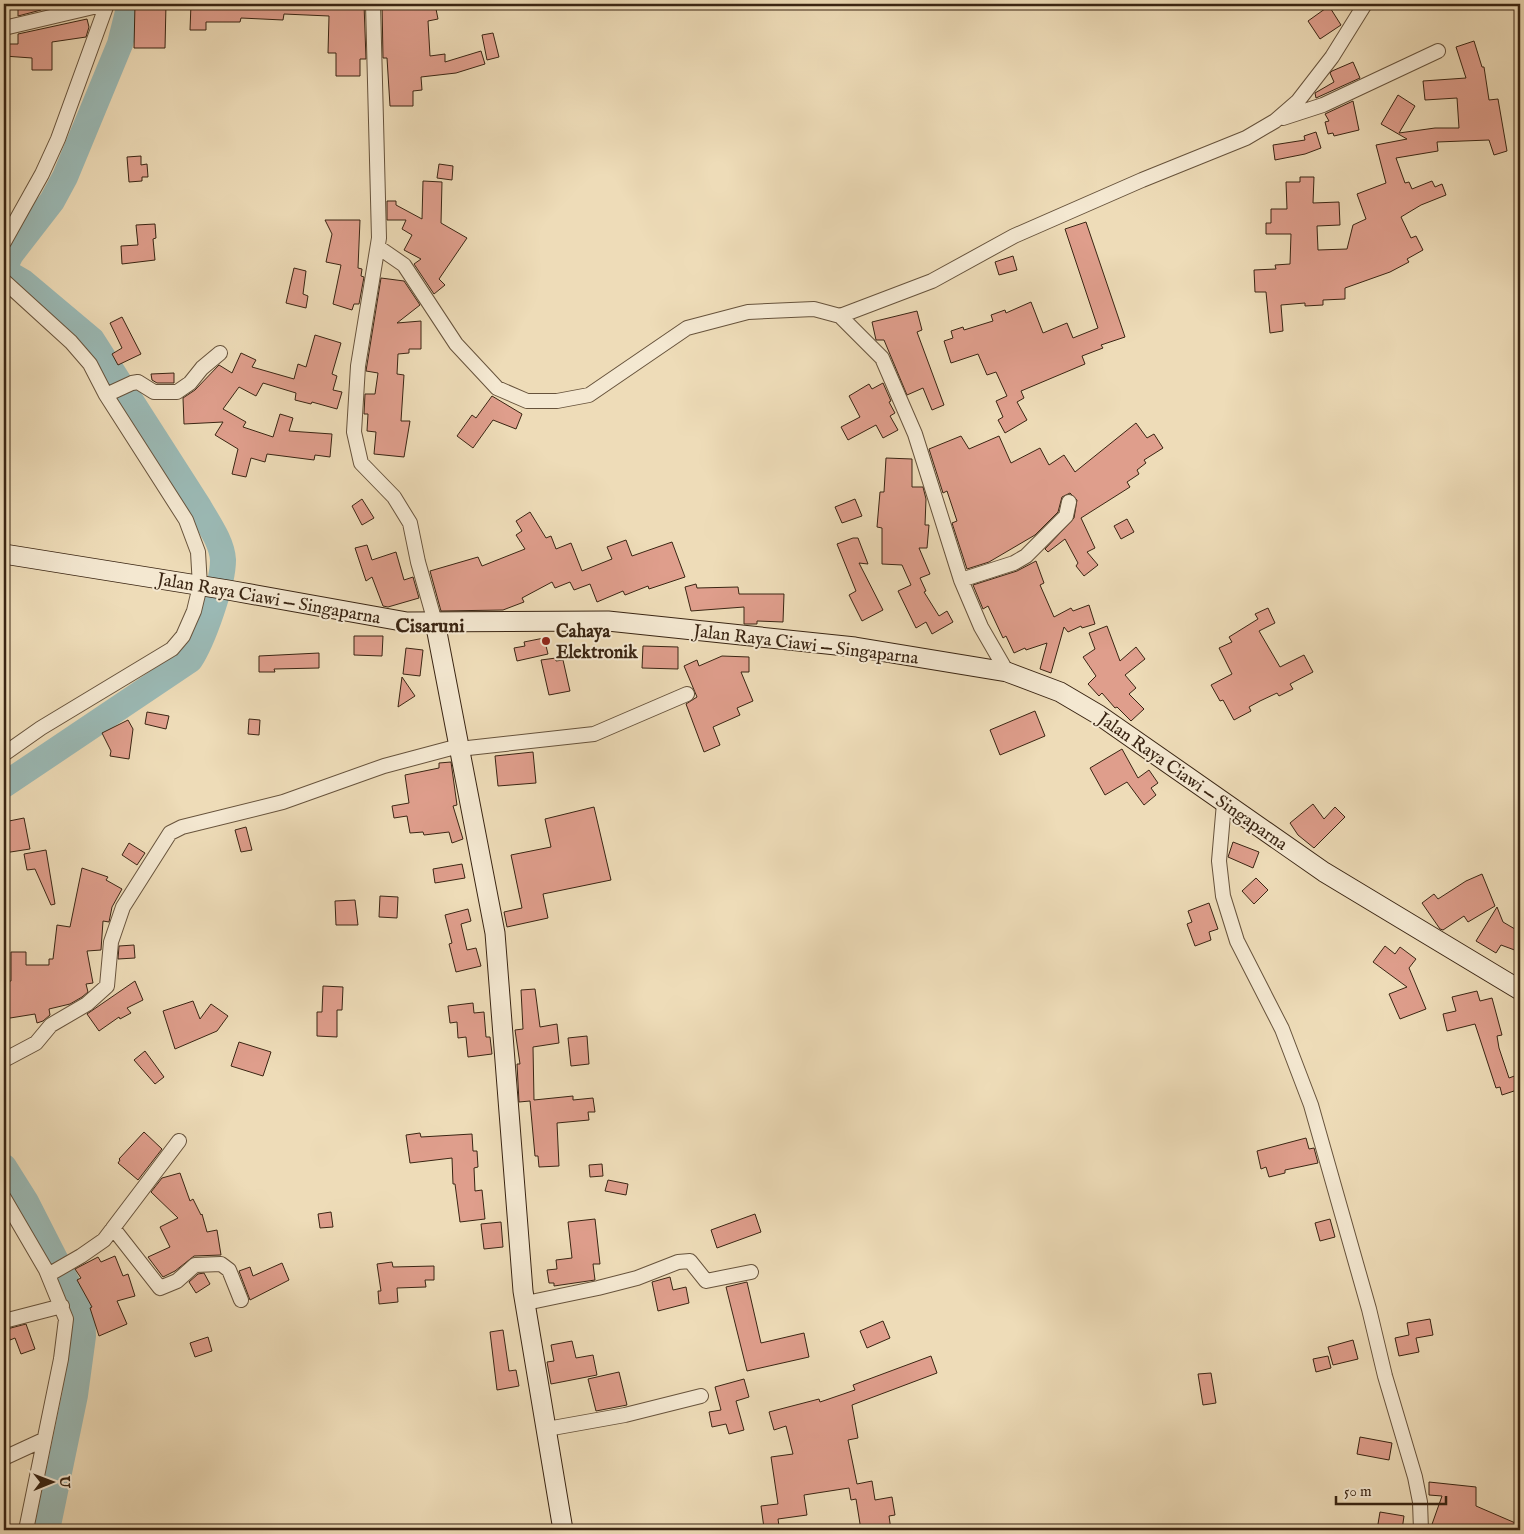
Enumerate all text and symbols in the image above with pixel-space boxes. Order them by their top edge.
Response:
street label: Jalan Raya Ciawi — Singaparna [153,568,382,630]
district label: Cisaruni [396,614,465,639]
street label: Jalan Raya Ciawi — Singaparna [690,620,920,671]
place label: Cahaya Elektronik [556,621,639,665]
marker: Cahaya Elektronik [540,635,552,647]
street label: Jalan Raya Ciawi — Singaparna [1091,707,1292,857]
north arrow [28,1456,78,1506]
scale bar [1336,1474,1446,1506]
text: U [55,1475,73,1489]
text: 50 m [1344,1482,1372,1501]

